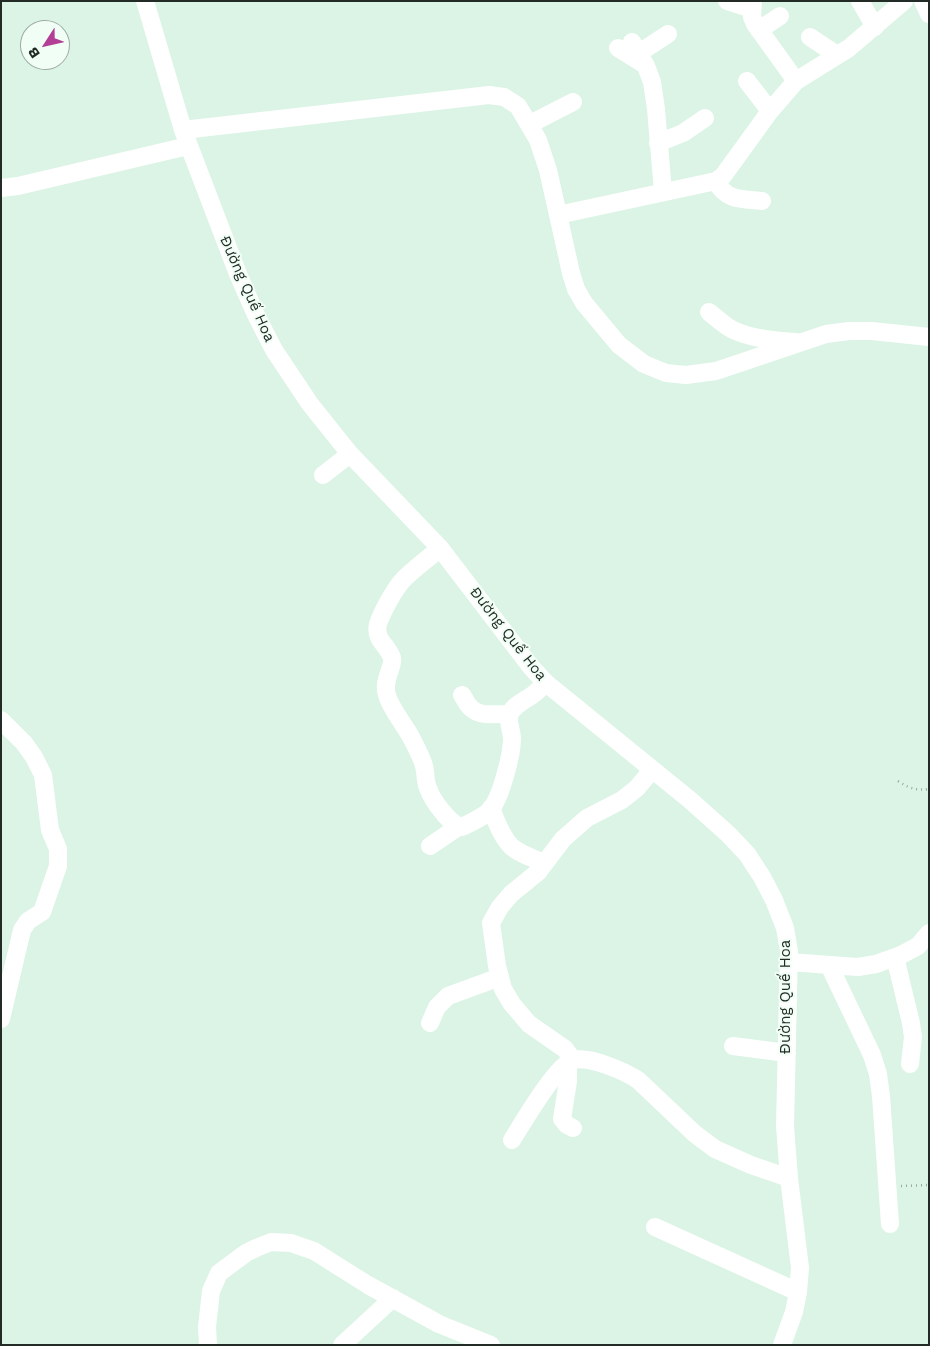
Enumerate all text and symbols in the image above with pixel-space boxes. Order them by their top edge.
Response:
north arrow [20,20,70,70]
text: B [24,45,43,62]
street label: Đường Quế Hoa [216,233,278,345]
street label: Đường Quế Hoa [466,583,550,685]
street label: Đường Quế Hoa [777,940,795,1054]

